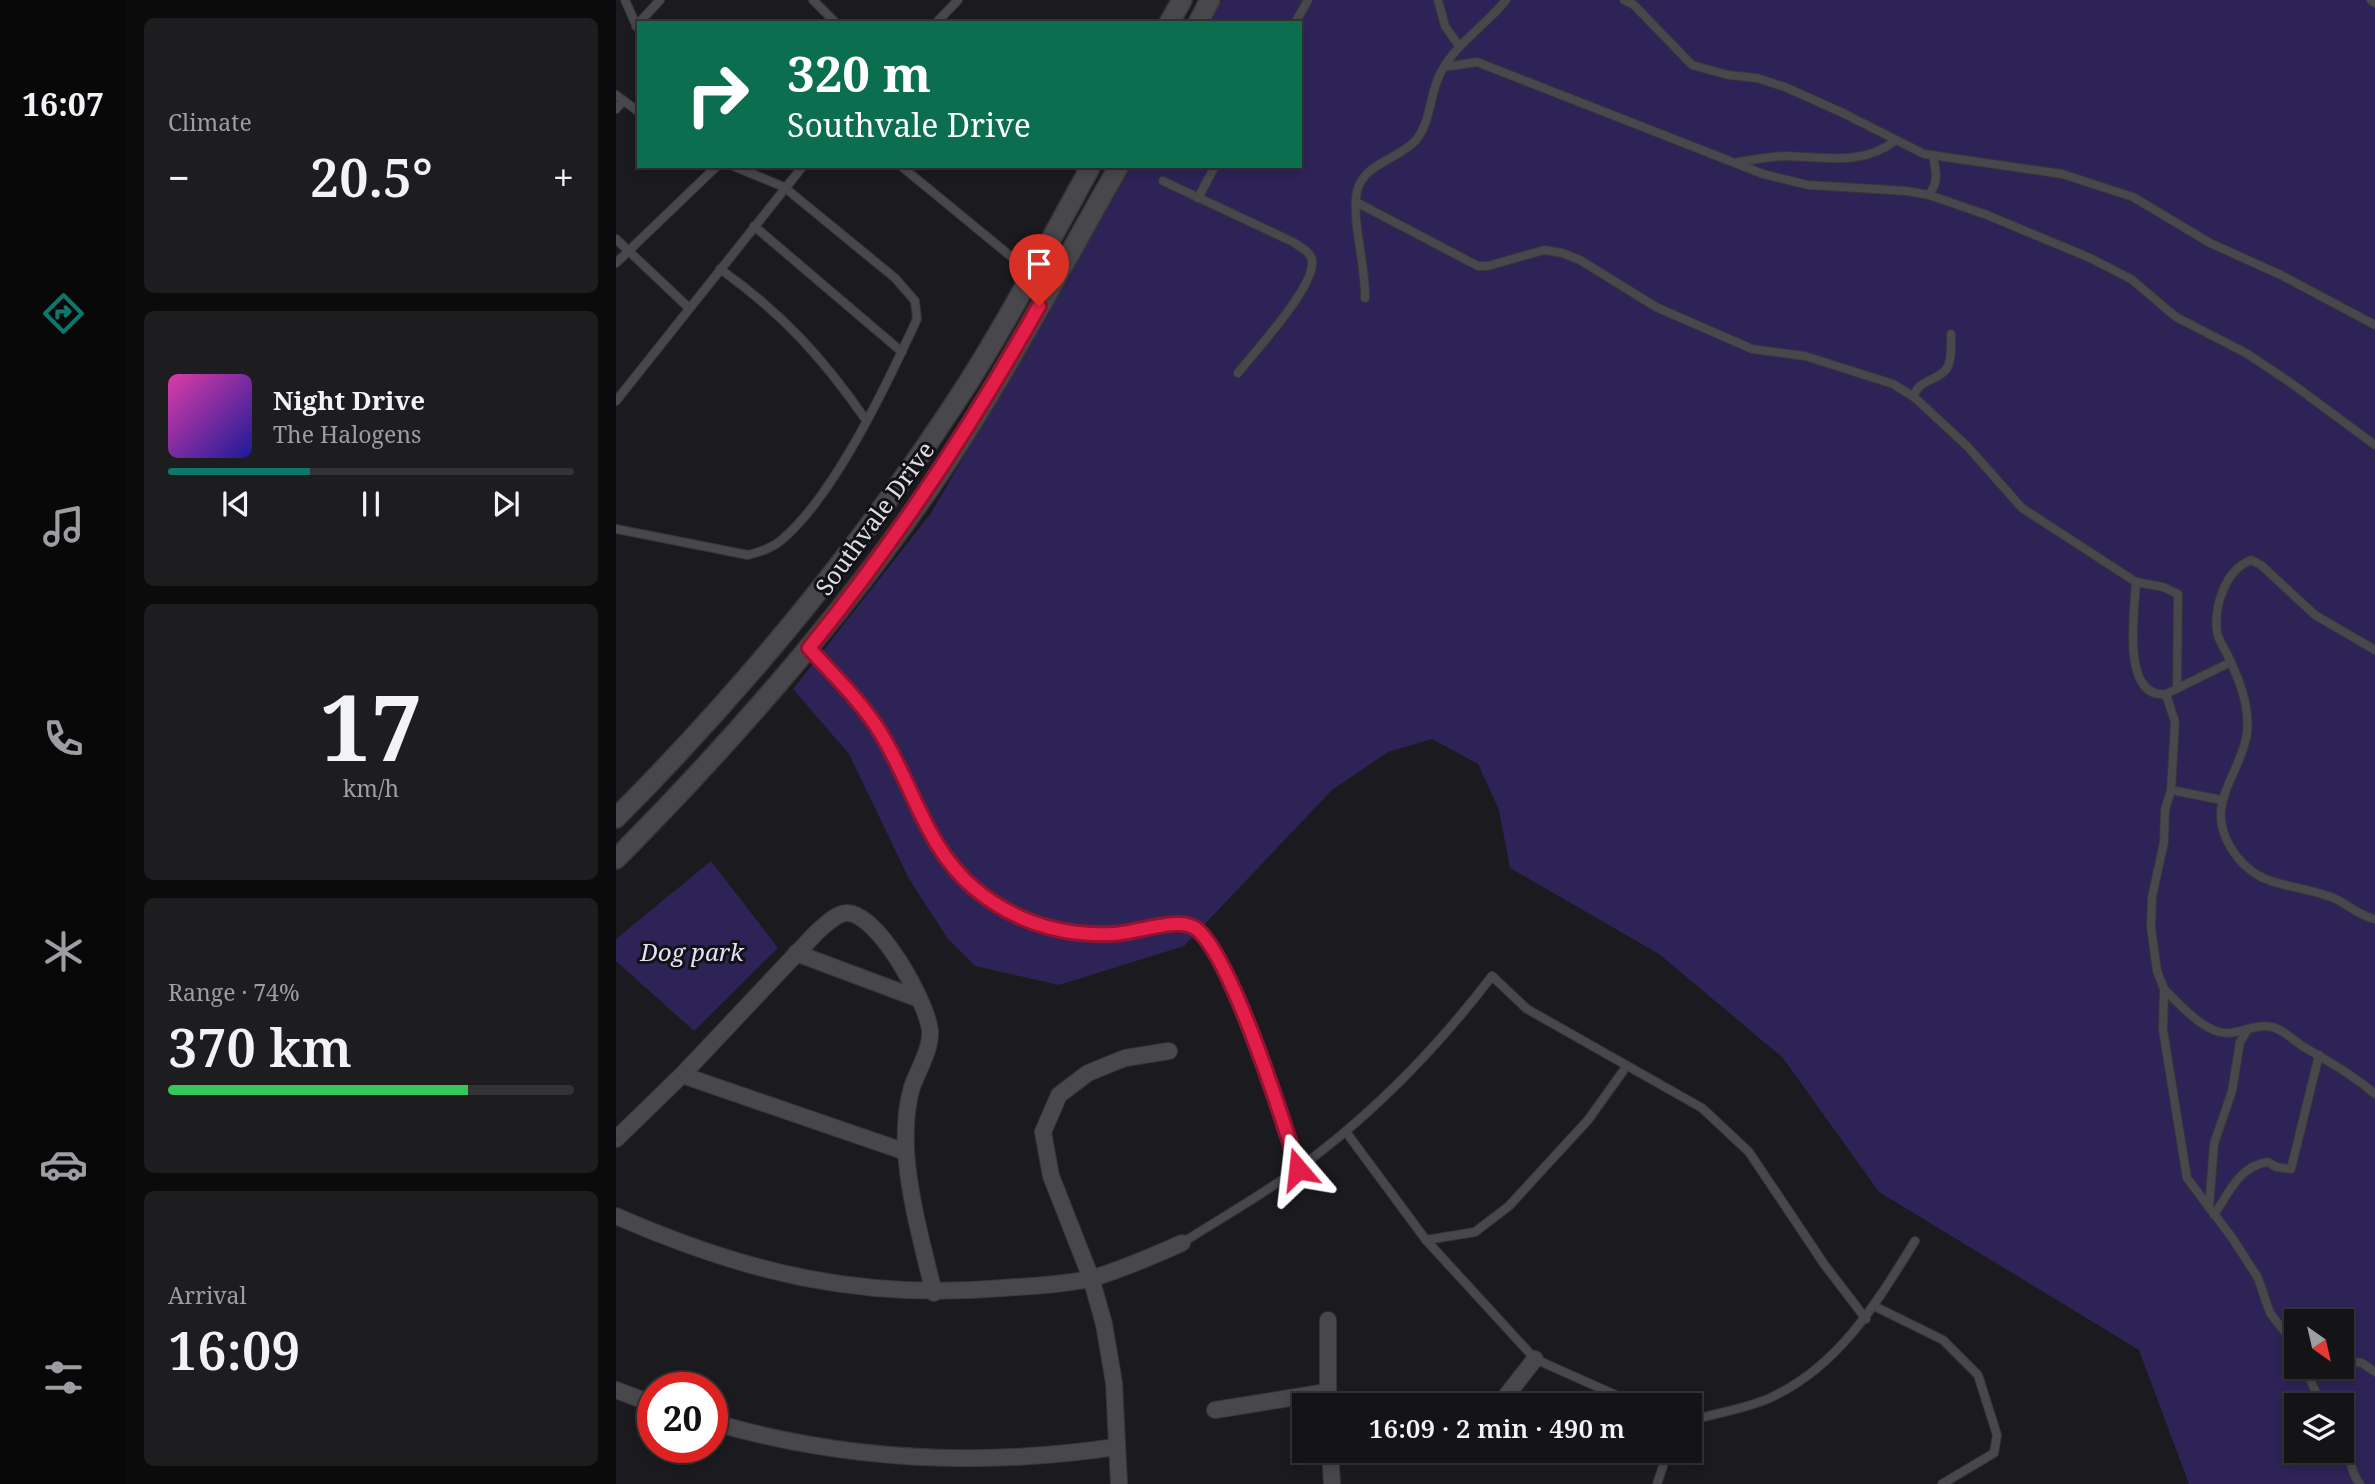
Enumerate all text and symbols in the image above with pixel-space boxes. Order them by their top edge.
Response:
text: 320 m [787,40,931,106]
icon: right [672,49,763,140]
text: 16:07 [22,82,104,125]
text: Southvale Drive [787,103,1031,146]
text: Climate [168,106,252,138]
text: 20.5° [310,141,433,212]
text: − [168,151,190,203]
text: + [553,151,574,203]
pin [1009,234,1069,306]
icon: arrive [1020,245,1058,283]
icon: directions [39,289,88,338]
text: Night Drive [273,382,425,418]
text: The Halogens [273,418,421,450]
street label: Southvale Drive [807,434,941,602]
icon: previous [217,485,255,523]
icon: pause [352,485,390,523]
icon: next [487,485,525,523]
icon: music [39,502,88,551]
text: 17 [320,664,422,788]
icon: phone [39,714,88,763]
text: km/h [343,772,399,804]
icon: climate [39,927,88,976]
park label: Dog park [639,935,745,968]
text: Range · 74% [168,976,300,1008]
text: 370 km [168,1011,352,1082]
position arrow [1261,1132,1335,1206]
icon: car [39,1140,88,1189]
text: Arrival [168,1279,247,1311]
north arrow [2284,1309,2354,1379]
map controls [2284,1309,2354,1463]
text: 16:09 [168,1314,301,1385]
icon: filters [39,1353,88,1402]
speed limit sign: 20 [637,1372,728,1463]
button: layers [2284,1393,2354,1463]
text: 16:09 · 2 min · 490 m [1369,1410,1625,1446]

